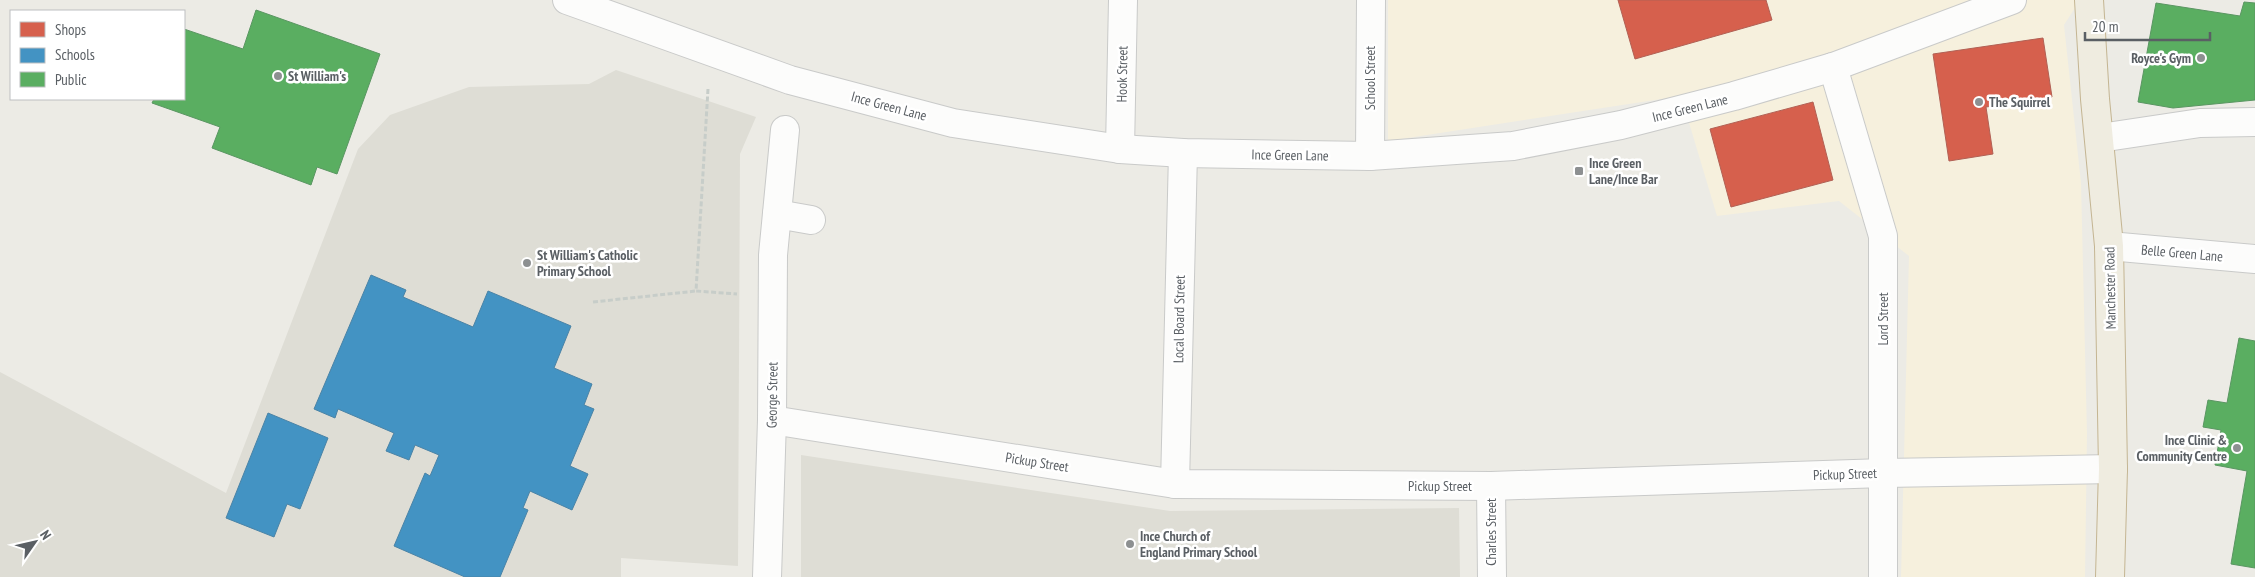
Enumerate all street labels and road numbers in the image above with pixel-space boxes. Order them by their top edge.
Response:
street label: Hook Street [1113,45,1131,102]
street label: School Street [1361,46,1379,110]
street label: Ince Green Lane [849,87,929,125]
street label: Ince Green Lane [1650,90,1730,126]
street label: Ince Green Lane [1251,145,1329,165]
street label: Belle Green Lane [2140,240,2224,266]
street label: Manchester Road [2100,247,2120,329]
street label: Local Board Street [1169,275,1189,363]
street label: Lord Street [1874,292,1892,346]
street label: George Street [762,362,782,428]
street label: Pickup Street [1004,448,1070,476]
street label: Pickup Street [1813,464,1877,484]
street label: Pickup Street [1408,477,1472,495]
street label: Charles Street [1482,498,1500,566]

